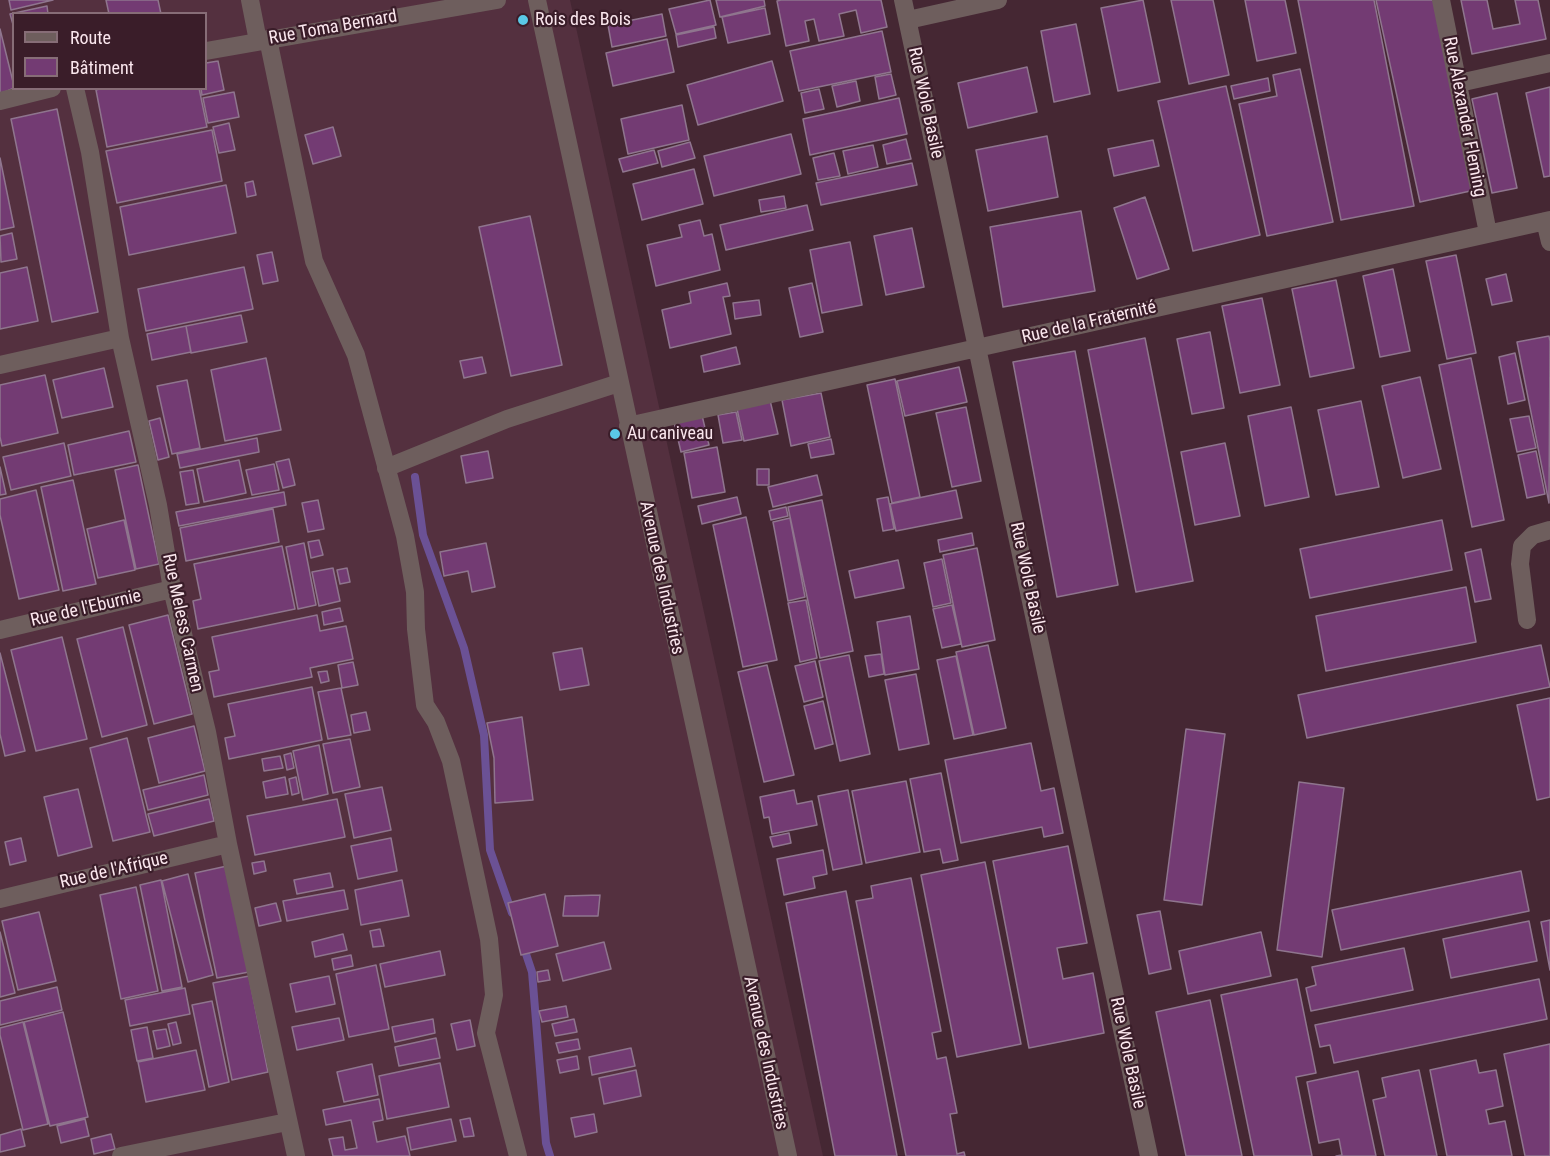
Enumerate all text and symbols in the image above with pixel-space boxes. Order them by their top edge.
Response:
street label: Rue Toma Bernard [267,6,399,50]
place label: Rois des Bois [535,9,631,31]
legend [12,12,207,90]
marker: Rois des Bois [516,13,530,27]
text: Route [70,27,111,48]
street label: Rue Alexander Fleming [1438,35,1490,199]
street label: Rue Wole Basile [903,45,947,161]
text: Bâtiment [70,57,134,78]
street label: Rue de la Fraternité [1020,297,1158,349]
place label: Au caniveau [627,423,713,445]
marker: Au caniveau [608,427,622,441]
street label: Avenue des Industries [634,499,688,657]
street label: Rue Wole Basile [1005,520,1049,636]
street label: Rue Meless Carmen [157,552,207,694]
street label: Rue de l'Eburnie [29,586,143,632]
street label: Rue de l'Afrique [58,848,170,894]
street label: Avenue des Industries [738,974,792,1132]
street label: Rue Wole Basile [1105,995,1149,1111]

